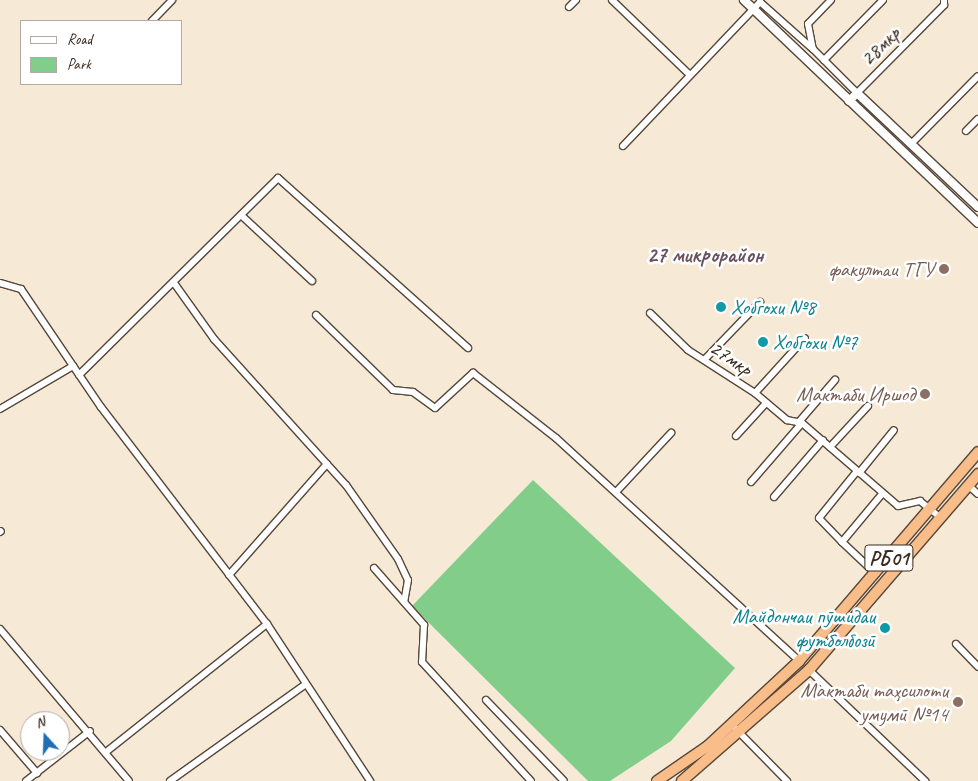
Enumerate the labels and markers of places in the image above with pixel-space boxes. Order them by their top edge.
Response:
place label: факултаи ТГУ [828,256,934,282]
marker: факултаи ТГУ [938,263,950,275]
place label: Хобгохи №8 [731,294,815,320]
marker: Хобгохи №8 [715,301,727,313]
place label: Хобгохи №7 [773,329,857,355]
marker: Хобгохи №7 [757,336,769,348]
place label: Мактаби Иршод [796,381,915,407]
marker: Мактаби Иршод [919,388,931,400]
place label: Майдончаи пӯшидаи футболбозӣ [732,603,875,653]
marker: Майдончаи пӯшидаи футболбозӣ [879,622,891,634]
place label: Мактаби таҳсилоти умумӣ №14 [800,677,948,727]
marker: Мактаби таҳсилоти умумӣ №14 [952,696,964,708]

